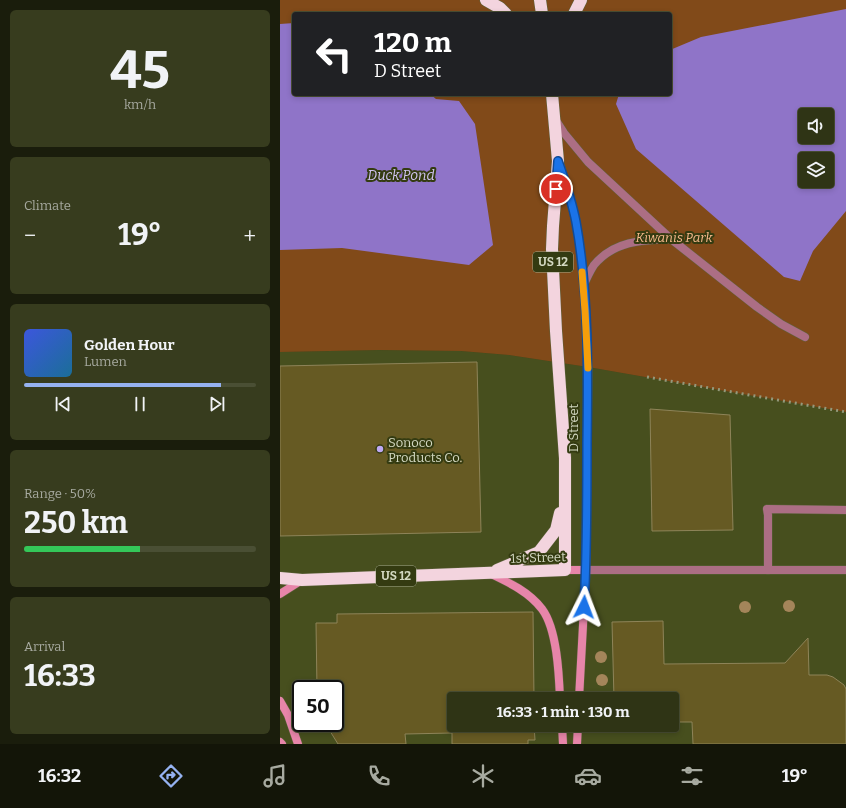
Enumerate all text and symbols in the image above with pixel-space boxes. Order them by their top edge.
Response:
text: 120 m [374,26,451,59]
icon: left [308,28,360,80]
text: 45 [110,39,170,102]
text: D Street [374,60,441,82]
text: km/h [124,97,156,112]
map controls [798,108,834,188]
button: sound [798,108,834,144]
button: layers [798,152,834,188]
water label: Duck Pond [367,167,435,184]
pin [539,172,573,206]
icon: arrive [545,178,567,200]
text: Climate [24,198,71,213]
text: 19° [118,217,162,253]
text: − [24,222,36,249]
text: + [243,222,256,249]
park label: Kiwanis Park [636,230,713,245]
road number: US 12 [533,252,573,272]
text: Golden Hour [84,336,175,354]
text: Lumen [84,354,127,369]
icon: previous [52,393,74,415]
icon: pause [129,393,151,415]
icon: next [206,393,228,415]
street label: D Street [566,403,581,452]
place label: Sonoco Products Co. [388,435,462,465]
marker: Sonoco Products Co. [375,444,385,454]
text: Range · 50% [24,486,96,501]
text: 250 km [24,505,128,541]
street label: 1st Street [510,549,566,566]
road number: US 12 [376,566,416,586]
position arrow [563,586,605,628]
text: Arrival [24,639,65,654]
text: 16:33 [24,658,96,694]
speed limit sign: 50 [292,680,344,732]
text: 16:33 · 1 min · 130 m [496,703,630,721]
icon: directions [157,762,185,790]
icon: music [261,762,289,790]
icon: phone [365,762,393,790]
icon: climate [469,762,497,790]
icon: car [574,762,602,790]
icon: filters [678,762,706,790]
text: 16:32 [38,765,81,787]
text: 19° [782,765,808,787]

